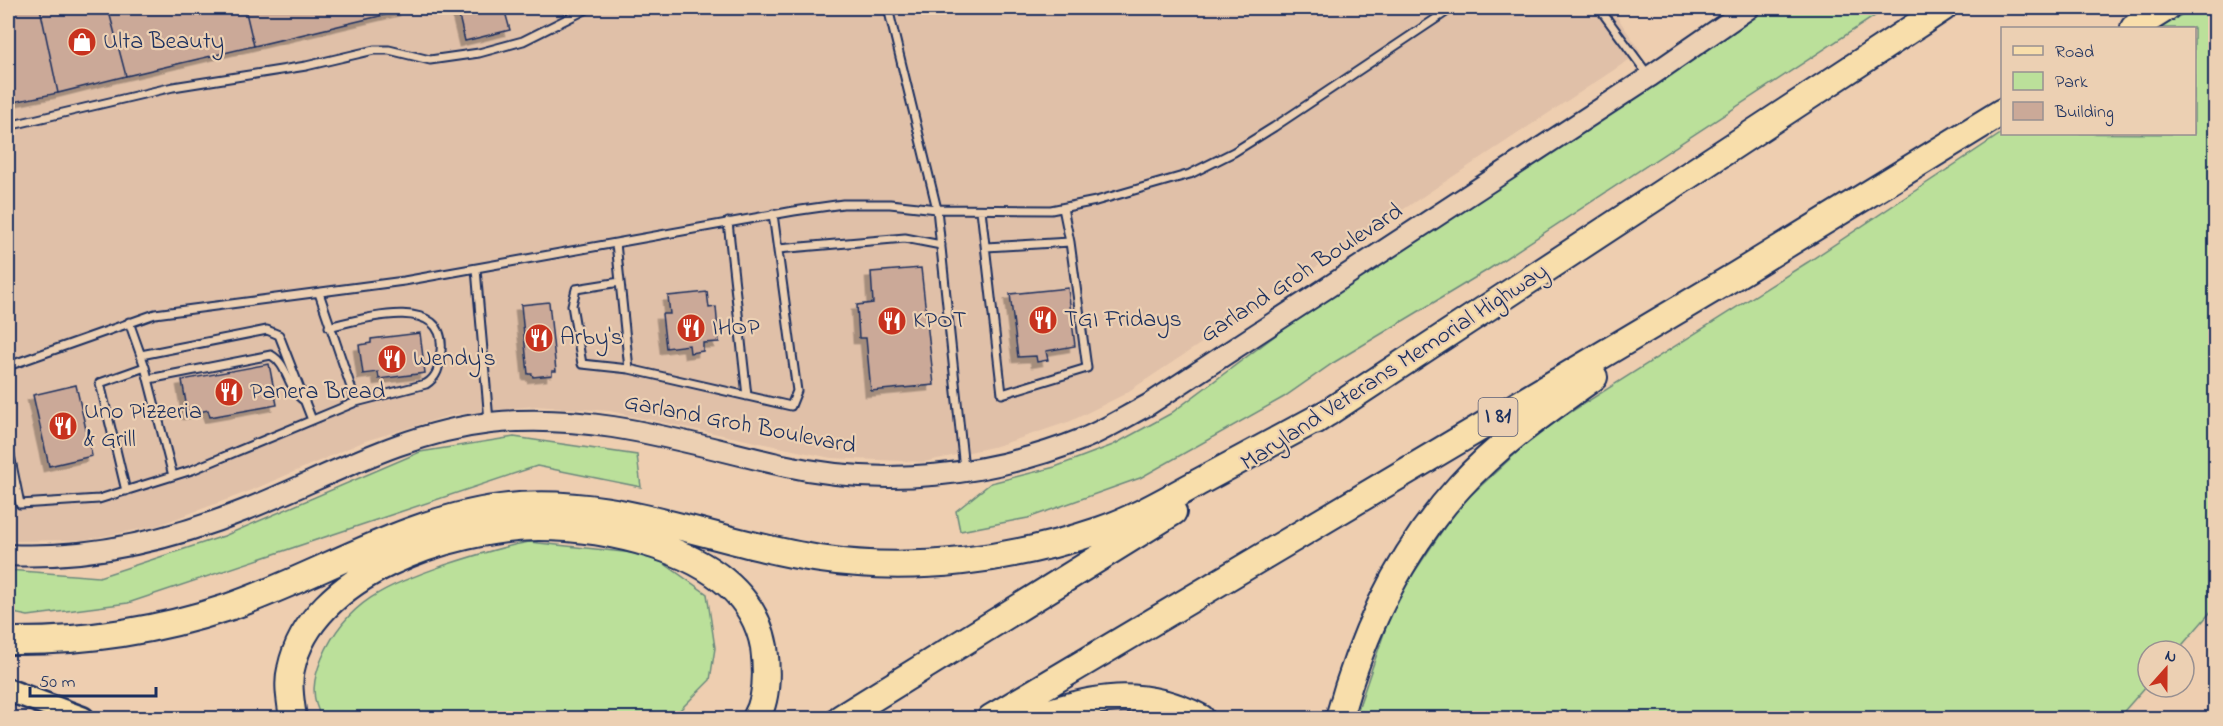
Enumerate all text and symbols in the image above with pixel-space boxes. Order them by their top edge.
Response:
place label: Ulta Beauty [103,25,224,61]
shop icon: Ulta Beauty [66,26,98,58]
legend [2001,27,2196,135]
text: Road [2055,40,2094,66]
text: Park [2055,70,2088,96]
text: Building [2054,100,2114,127]
street label: Garland Groh Boulevard [1194,195,1411,353]
street label: Maryland Veterans Memorial Highway [1234,255,1556,482]
place label: TGI Fridays [1064,303,1182,339]
place label: KPOT [913,304,967,339]
restaurant icon: TGI Fridays [1027,304,1059,336]
restaurant icon: KPOT [876,305,908,337]
place label: IHOP [712,311,760,346]
restaurant icon: IHOP [675,312,707,344]
place label: Arby's [560,321,623,357]
restaurant icon: Arby's [523,322,555,354]
place label: Wendy's [413,342,496,378]
restaurant icon: Wendy's [376,343,408,375]
place label: Panera Bread [250,375,386,410]
restaurant icon: Panera Bread [213,376,245,408]
street label: Garland Groh Boulevard [621,385,859,465]
place label: Uno Pizzeria & Grill [84,395,202,458]
road number: I 81 [1478,398,1518,436]
restaurant icon: Uno Pizzeria & Grill [47,410,79,442]
north arrow [2136,639,2196,699]
text: N [2161,644,2180,670]
scale bar [30,660,156,698]
text: 50 m [39,670,76,696]

